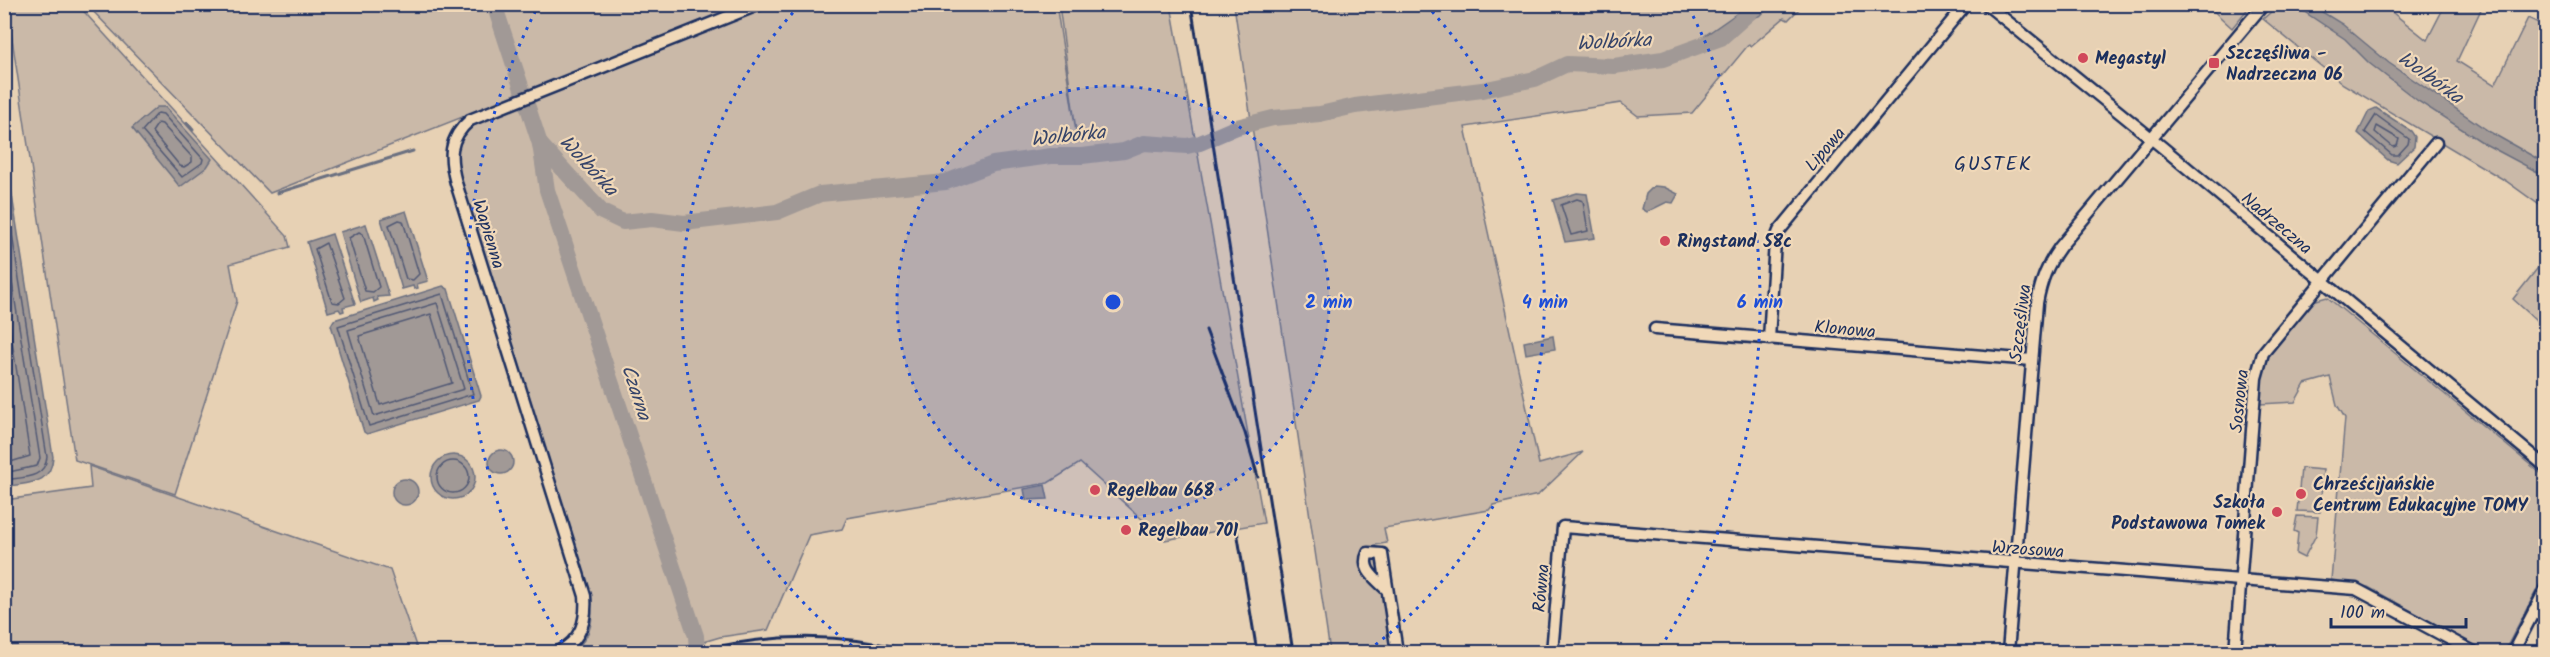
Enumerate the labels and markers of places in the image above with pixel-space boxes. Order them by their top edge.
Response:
place label: Szczęśliwa - Nadrzeczna 06 [2226,40,2343,90]
place label: Megastyl [2095,45,2166,74]
marker: Megastyl [2076,51,2090,65]
marker: Szczęśliwa - Nadrzeczna 06 [2207,56,2221,70]
place label: Ringstand 58c [1677,228,1792,257]
marker: Ringstand 58c [1658,234,1672,248]
centre of rings [1103,292,1123,312]
place label: Chrześcijańskie Centrum Edukacyjne TOMY [2313,471,2528,521]
place label: Regelbau 668 [1107,477,1214,506]
marker: Regelbau 668 [1088,483,1102,497]
marker: Chrześcijańskie Centrum Edukacyjne TOMY [2294,487,2308,501]
place label: Szkoła Podstawowa Tomek [2111,489,2266,539]
marker: Szkoła Podstawowa Tomek [2270,505,2284,519]
place label: Regelbau 701 [1138,517,1239,546]
marker: Regelbau 701 [1119,523,1133,537]

